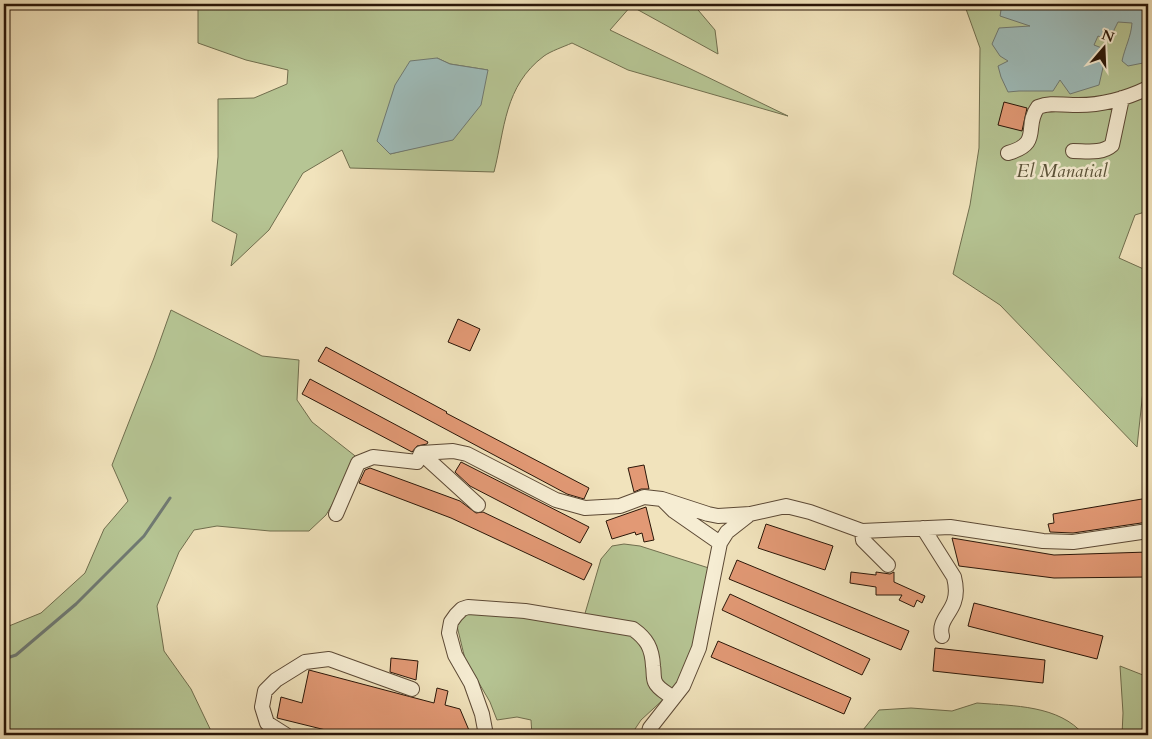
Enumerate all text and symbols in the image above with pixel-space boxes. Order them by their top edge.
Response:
north arrow [1080,22,1130,72]
text: N [1099,25,1117,47]
park label: El Manatial [1016,158,1108,184]

